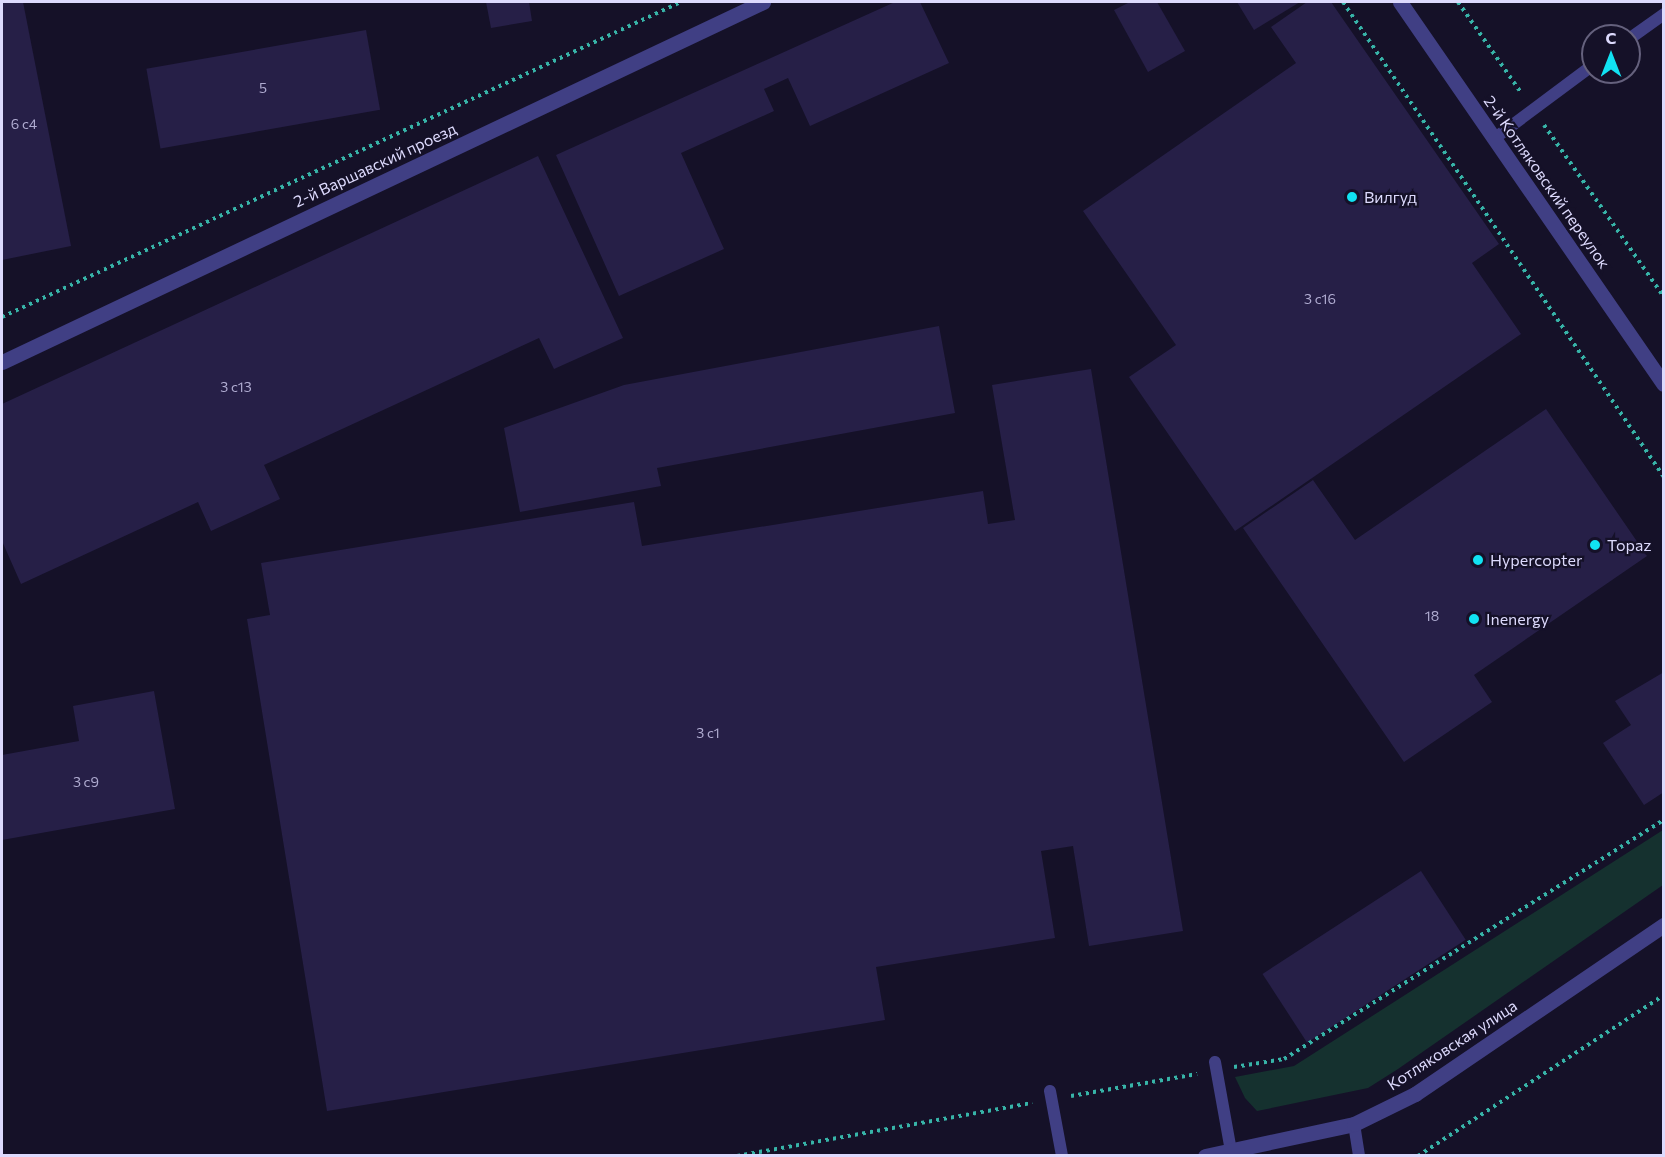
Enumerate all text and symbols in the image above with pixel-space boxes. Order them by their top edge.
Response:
north arrow [1581,24,1641,84]
text: С [1606,28,1616,47]
house number: 5 [259,80,267,96]
street label: 2-й Котляковский переулок [1480,92,1614,272]
house number: 6 с4 [11,116,37,132]
street label: 2-й Варшавский проезд [291,119,459,211]
place label: Вилгуд [1364,187,1417,207]
marker: Вилгуд [1345,190,1359,204]
house number: 3 с16 [1304,291,1336,307]
house number: 3 с13 [220,379,252,395]
place label: Topaz [1607,535,1651,555]
marker: Topaz [1588,538,1602,552]
place label: Hypercopter [1490,550,1582,570]
marker: Hypercopter [1471,553,1485,567]
house number: 18 [1425,608,1439,624]
place label: Inenergy [1486,609,1549,629]
marker: Inenergy [1467,612,1481,626]
house number: 3 с1 [696,725,720,741]
house number: 3 с9 [73,774,99,790]
street label: Котляковская улица [1384,996,1520,1094]

